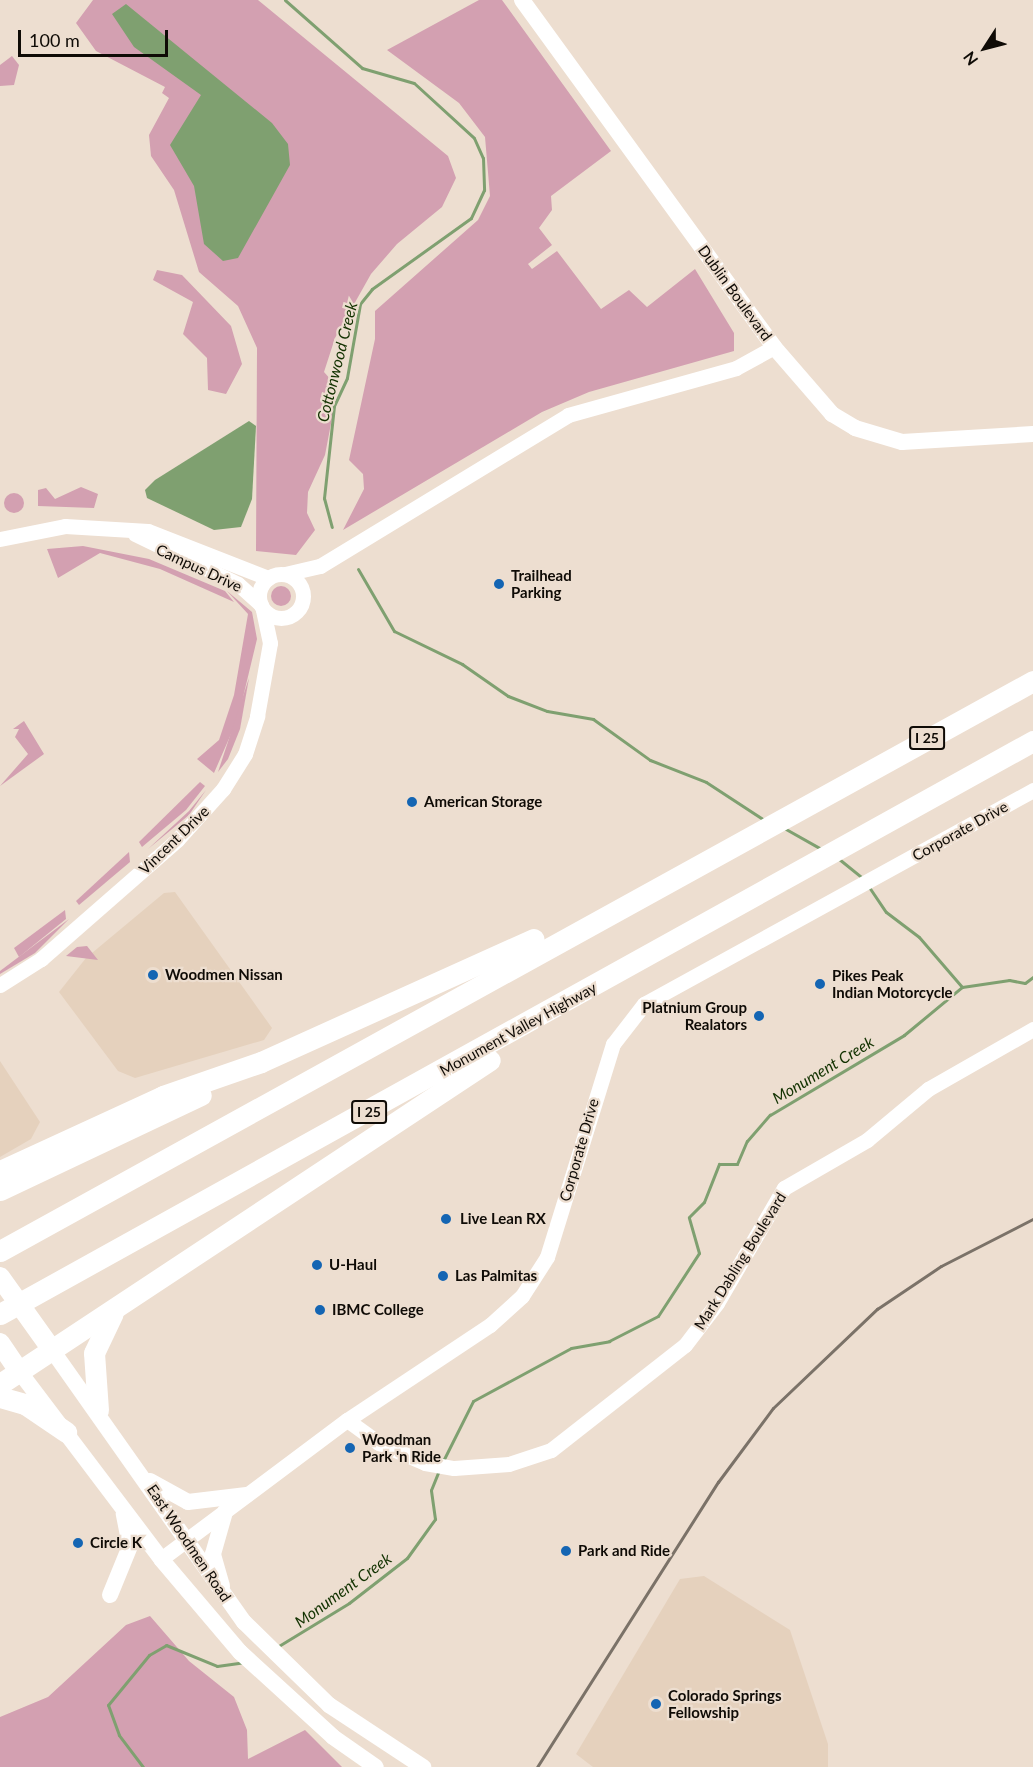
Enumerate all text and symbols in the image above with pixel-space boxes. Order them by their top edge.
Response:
scale bar [21,18,171,56]
north arrow [955,18,1015,78]
text: 100 m [29,29,80,51]
text: N [959,48,981,69]
street label: Dublin Boulevard [694,242,776,344]
water label: Cottonwood Creek [313,300,361,424]
street label: Campus Drive [153,540,245,596]
place label: Trailhead Parking [511,566,572,601]
marker: Trailhead Parking [492,577,506,591]
road number: I 25 [909,727,945,749]
place label: American Storage [424,793,542,811]
marker: American Storage [405,795,419,809]
street label: Corporate Drive [909,797,1011,865]
street label: Vincent Drive [135,802,213,878]
place label: Woodmen Nissan [165,966,283,984]
place label: Pikes Peak Indian Motorcycle [832,966,953,1001]
marker: Woodmen Nissan [146,968,160,982]
marker: Pikes Peak Indian Motorcycle [813,977,827,991]
street label: Monument Valley Highway [436,978,600,1080]
place label: Platnium Group Realators [642,998,747,1033]
marker: Platnium Group Realators [752,1009,766,1023]
water label: Monument Creek [769,1032,877,1108]
street label: Corporate Drive [556,1096,602,1204]
road number: I 25 [351,1101,387,1123]
street label: Mark Dabling Boulevard [690,1189,790,1333]
marker: Live Lean RX [437,1210,455,1228]
place label: Live Lean RX [460,1210,546,1228]
place label: U-Haul [329,1256,377,1274]
marker: U-Haul [310,1258,324,1272]
place label: Las Palmitas [455,1267,537,1285]
marker: Las Palmitas [436,1269,450,1283]
place label: IBMC College [332,1301,424,1319]
marker: IBMC College [313,1303,327,1317]
place label: Woodman Park 'n Ride [362,1430,441,1465]
marker: Woodman Park 'n Ride [343,1441,357,1455]
street label: East Woodmen Road [143,1481,235,1605]
place label: Circle K [90,1534,142,1552]
marker: Circle K [71,1536,85,1550]
place label: Park and Ride [578,1542,670,1560]
marker: Park and Ride [559,1544,573,1558]
water label: Monument Creek [291,1548,395,1632]
place label: Colorado Springs Fellowship [668,1686,782,1721]
marker: Colorado Springs Fellowship [649,1697,663,1711]

